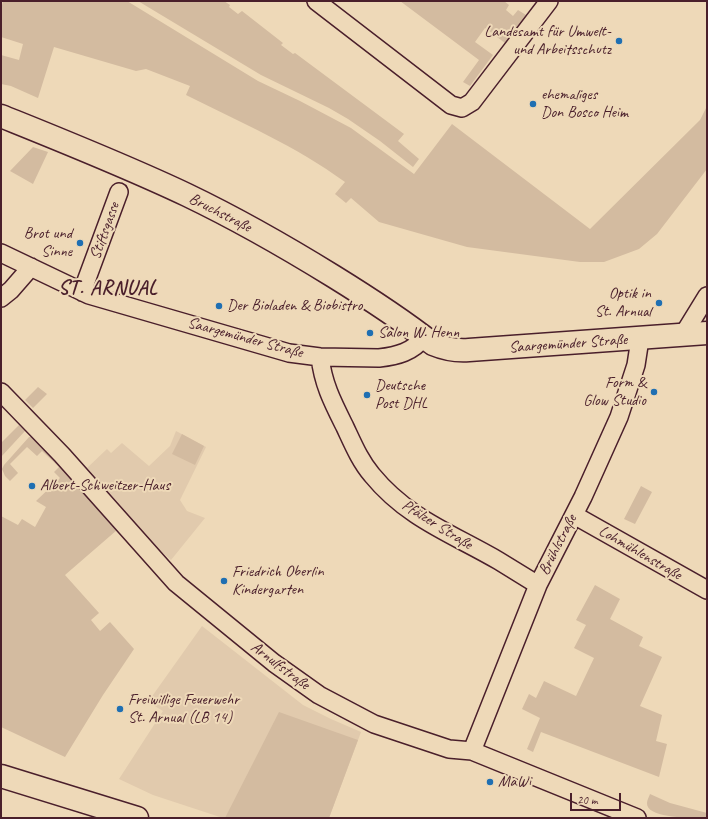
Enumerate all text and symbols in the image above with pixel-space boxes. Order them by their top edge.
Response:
place label: Landesamt für Umwelt- und Arbeitsschutz [484,22,611,60]
marker: Landesamt für Umwelt- und Arbeitsschutz [614,36,624,46]
place label: ehemaliges Don Bosco Heim [541,85,628,123]
marker: ehemaliges Don Bosco Heim [528,99,538,109]
street label: Bruchstraße [186,189,254,237]
street label: Stiftsgasse [86,200,124,262]
place label: Brot und Sinne [24,224,72,262]
marker: Brot und Sinne [75,238,85,248]
district label: ST. ARNUAL [59,277,157,301]
place label: Optik in St. Arnual [595,284,651,322]
place label: Der Bioladen & Biobistro [227,296,362,316]
marker: Optik in St. Arnual [654,298,664,308]
marker: Der Bioladen & Biobistro [214,301,224,311]
street label: Saargemünder Straße [185,313,305,363]
place label: Salon W. Henn [378,323,459,343]
marker: Salon W. Henn [365,328,375,338]
street label: Saargemünder Straße [508,330,628,358]
place label: Form & Glow Studio [583,373,646,411]
place label: Deutsche Post DHL [375,376,427,414]
marker: Form & Glow Studio [649,387,659,397]
marker: Deutsche Post DHL [362,390,372,400]
place label: Albert-Schweitzer-Haus [40,476,170,496]
marker: Albert-Schweitzer-Haus [27,481,37,491]
street label: Pfälzer Straße [398,496,476,554]
street label: Brühlstraße [535,512,581,578]
street label: Lohmühlenstraße [595,522,685,584]
place label: Friedrich Oberlin Kindergarten [232,562,324,600]
marker: Friedrich Oberlin Kindergarten [219,576,229,586]
street label: Arnulfstraße [247,638,313,694]
place label: Freiwillige Feuerwehr St. Arnual (LB 14) [128,690,239,728]
marker: Freiwillige Feuerwehr St. Arnual (LB 14) [115,704,125,714]
place label: MaWi [498,772,531,792]
marker: MaWi [485,777,495,787]
scale bar [572,785,623,811]
text: 20 m [577,792,597,808]

